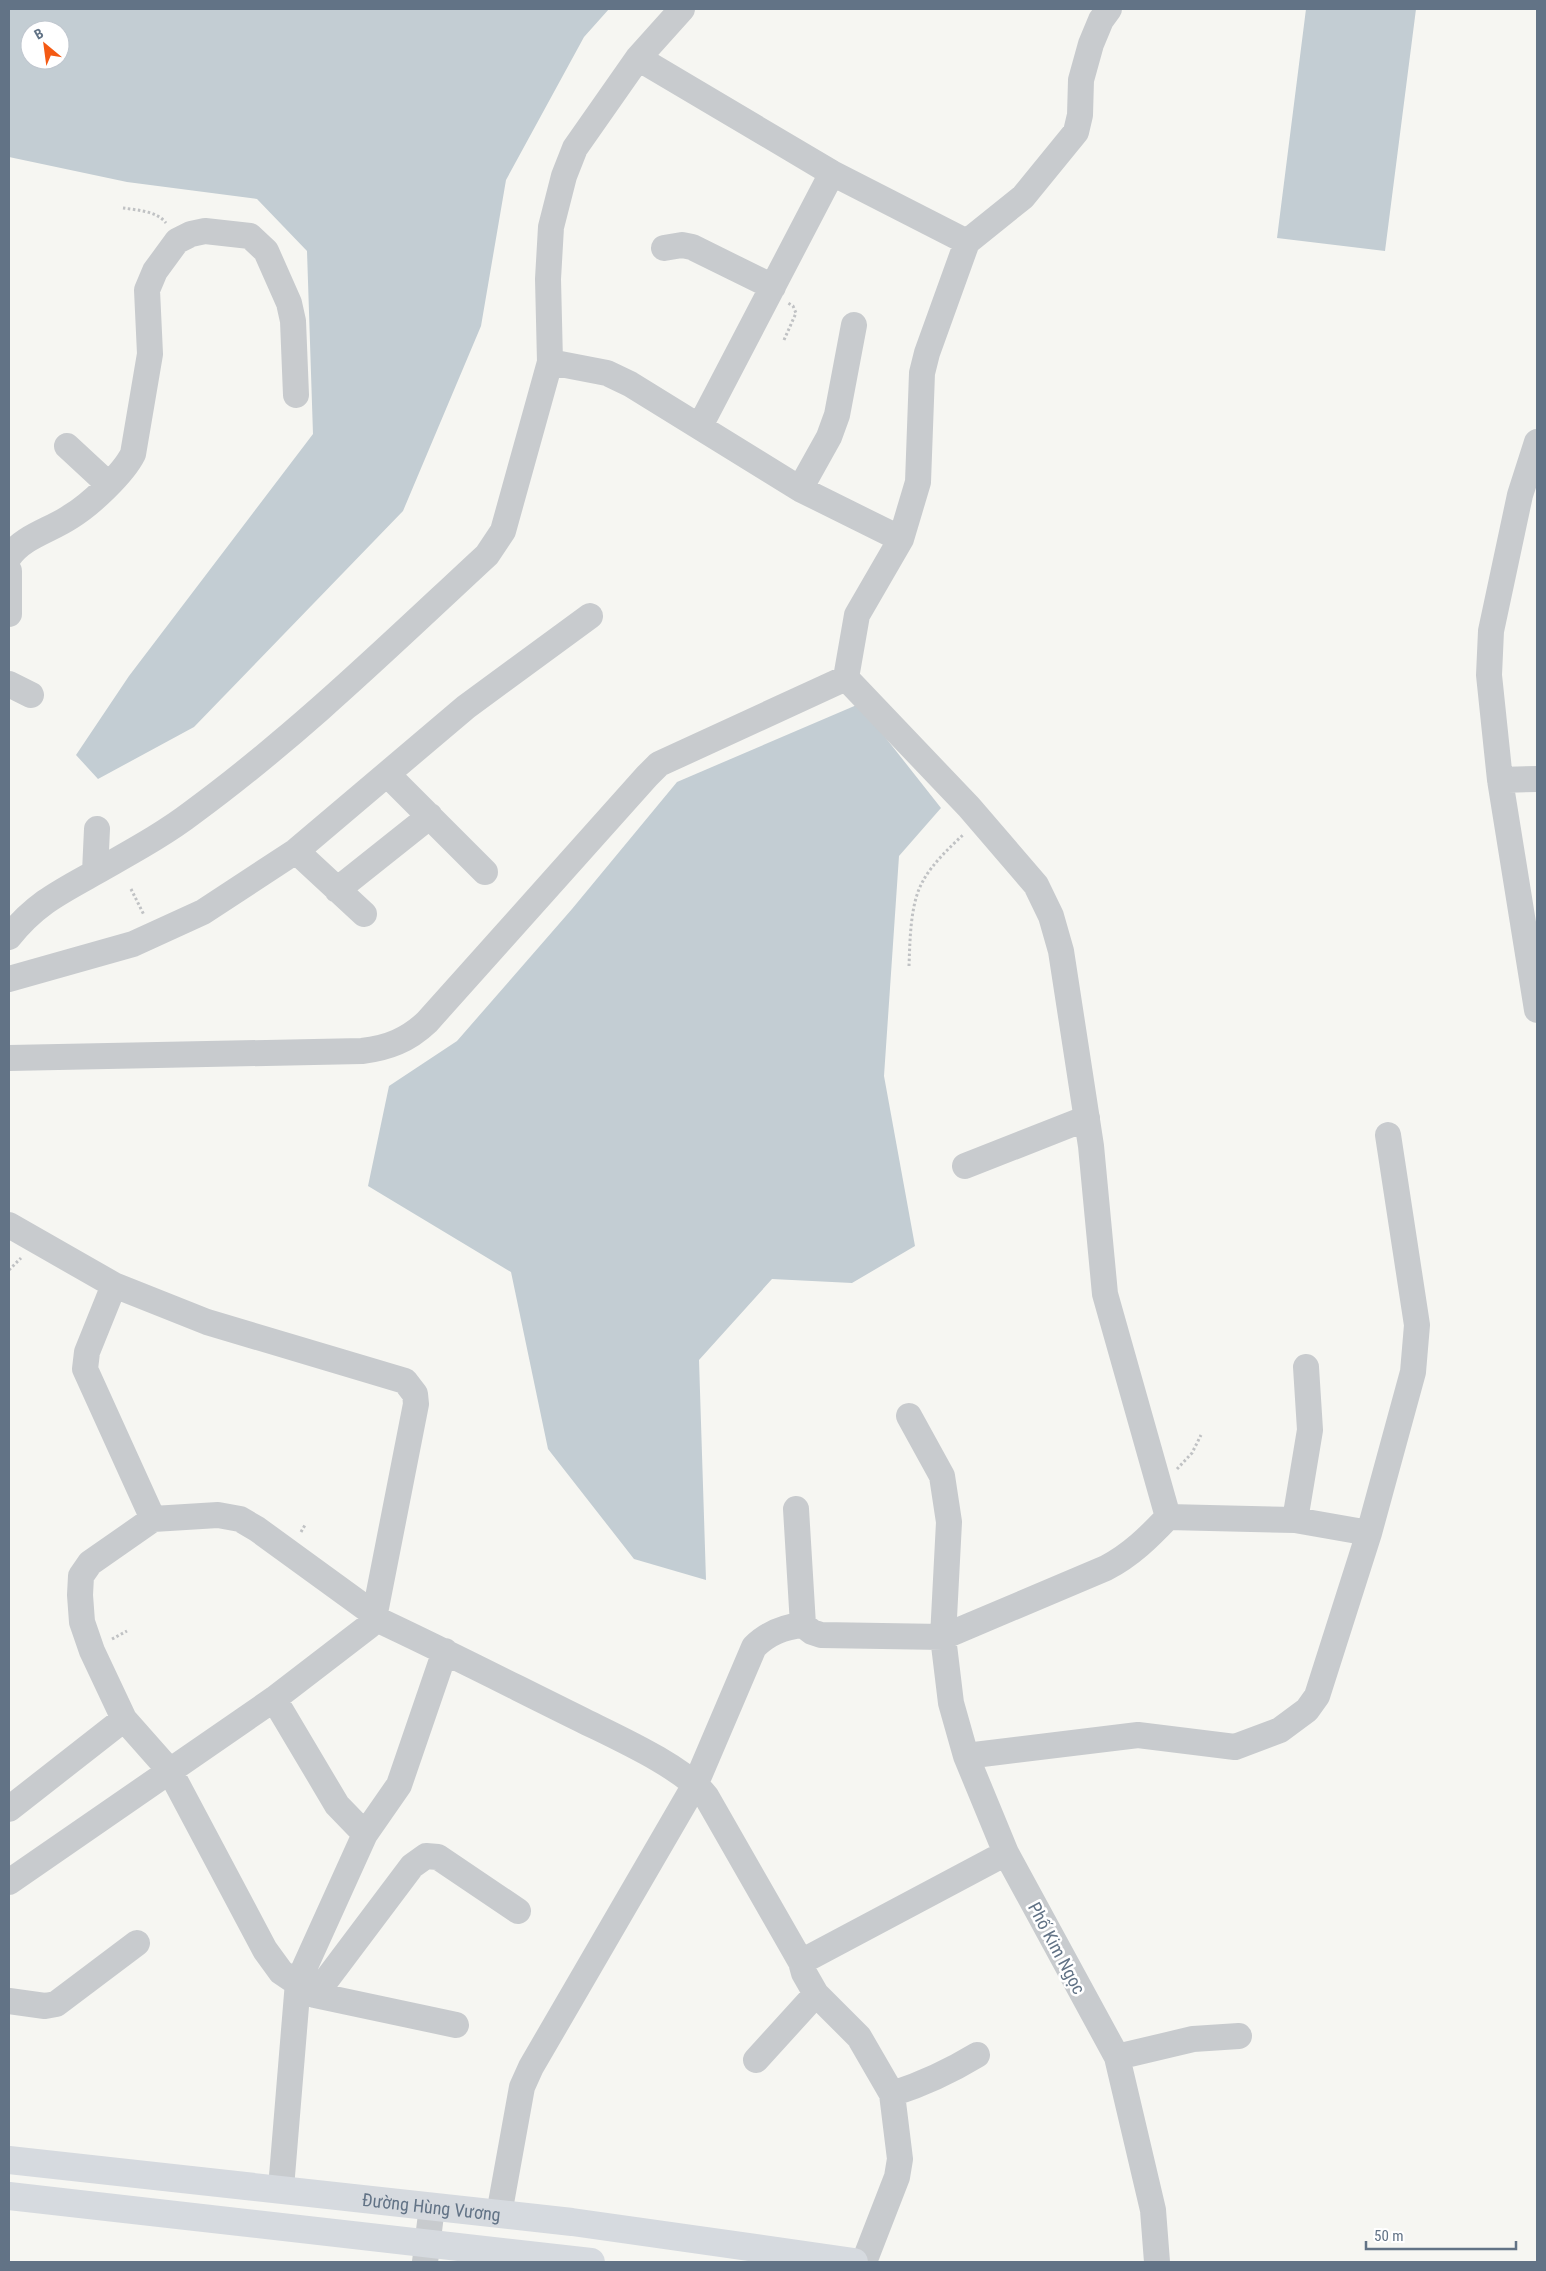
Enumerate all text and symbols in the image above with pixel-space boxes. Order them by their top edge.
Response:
north arrow [20,20,70,70]
text: B [31,25,46,43]
street label: Phố Kim Ngọc [1024,1899,1090,1997]
street label: Đường Hùng Vương [361,2188,502,2225]
scale bar [1366,2218,1516,2250]
text: 50 m [1374,2227,1404,2245]

